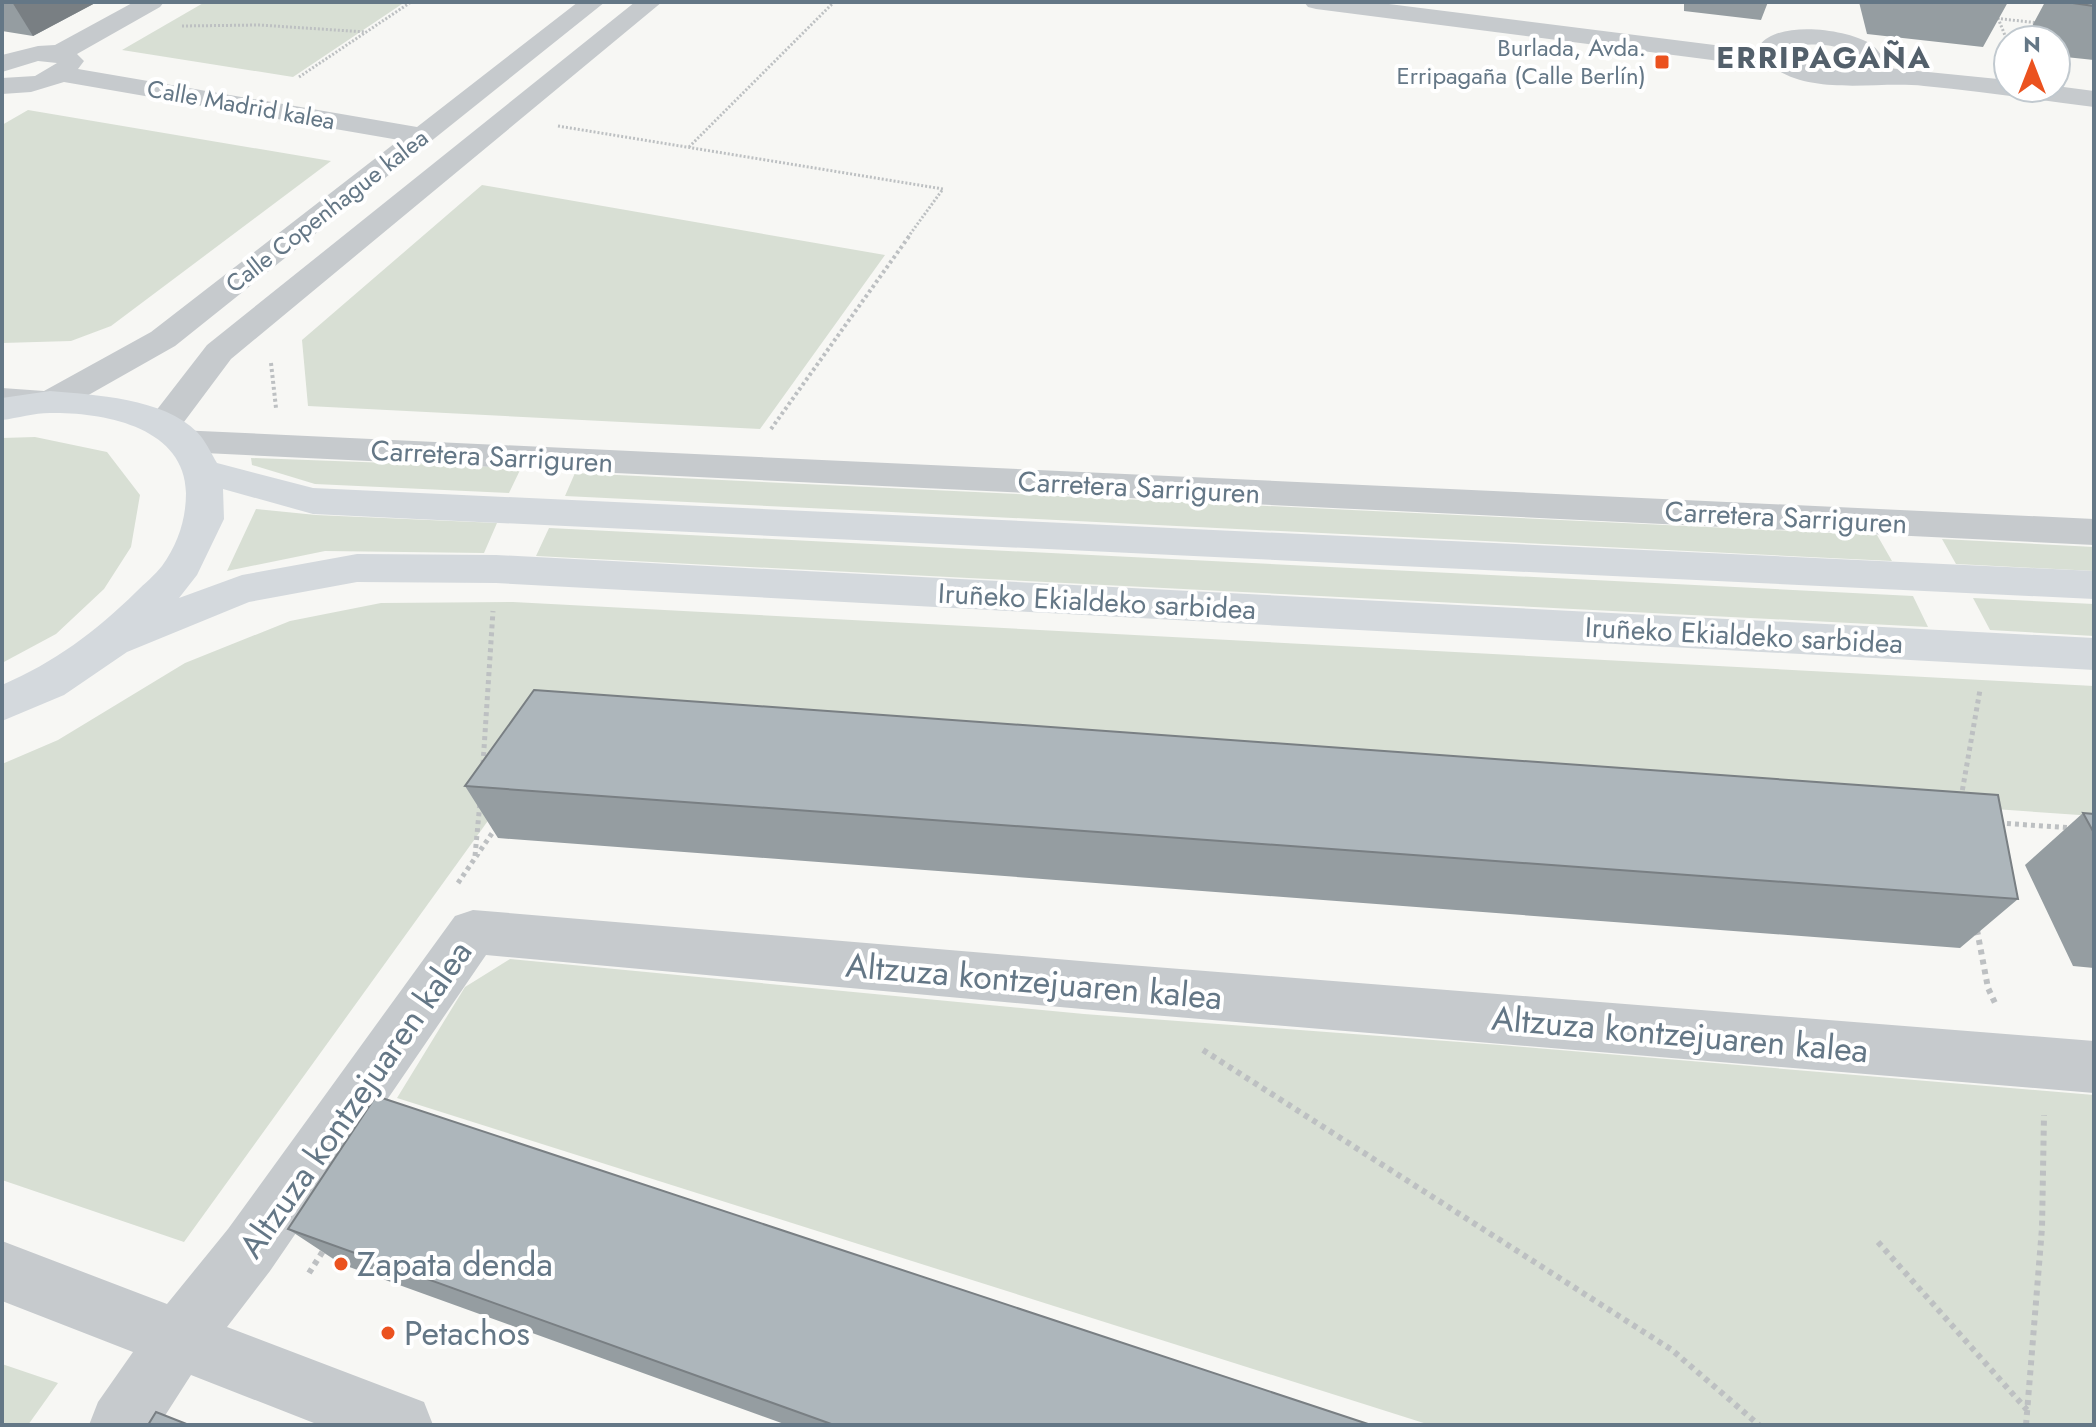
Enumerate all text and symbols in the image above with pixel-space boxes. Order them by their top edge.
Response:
north arrow [1992,24,2072,104]
text: N [2023,28,2041,60]
place label: Burlada, Avda. Erripagaña (Calle Berlín) [1396,30,1646,93]
district label: ERRIPAGAÑA [1716,36,1932,79]
marker: Burlada, Avda. Erripagaña (Calle Berlín) [1653,53,1671,71]
street label: Calle Madrid kalea [144,71,338,138]
street label: Calle Copenhague kalea [218,120,435,301]
street label: Carretera Sarriguren [370,430,614,483]
street label: Carretera Sarriguren [1017,461,1261,514]
street label: Carretera Sarriguren [1664,491,1908,544]
street label: Iruñeko Ekialdeko sarbidea [937,573,1257,630]
street label: Iruñeko Ekialdeko sarbidea [1584,607,1904,664]
street label: Altzuza kontzejuaren kalea [227,930,484,1268]
street label: Altzuza kontzejuaren kalea [844,941,1224,1022]
street label: Altzuza kontzejuaren kalea [1490,994,1870,1075]
place label: Zapata denda [357,1240,553,1289]
marker: Zapata denda [332,1255,350,1273]
place label: Petachos [404,1309,530,1358]
marker: Petachos [379,1324,397,1342]

